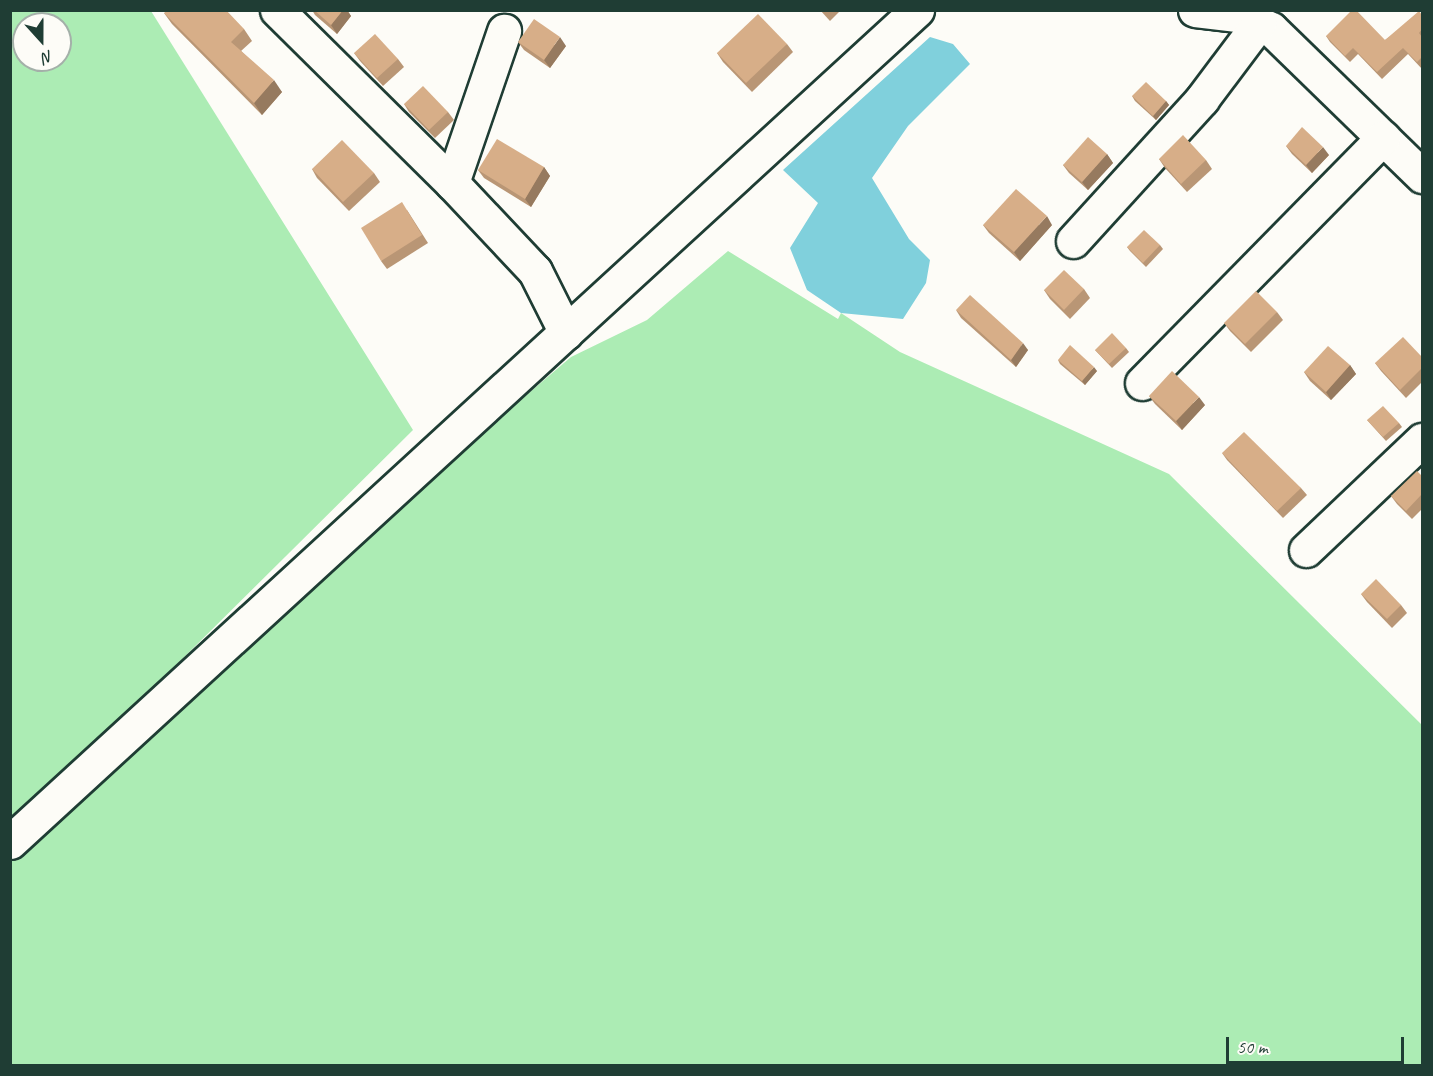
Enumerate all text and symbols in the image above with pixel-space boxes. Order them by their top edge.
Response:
north arrow [12,12,72,72]
text: N [40,46,56,68]
scale bar [1229,1025,1408,1063]
text: 50 m [1237,1036,1268,1058]

